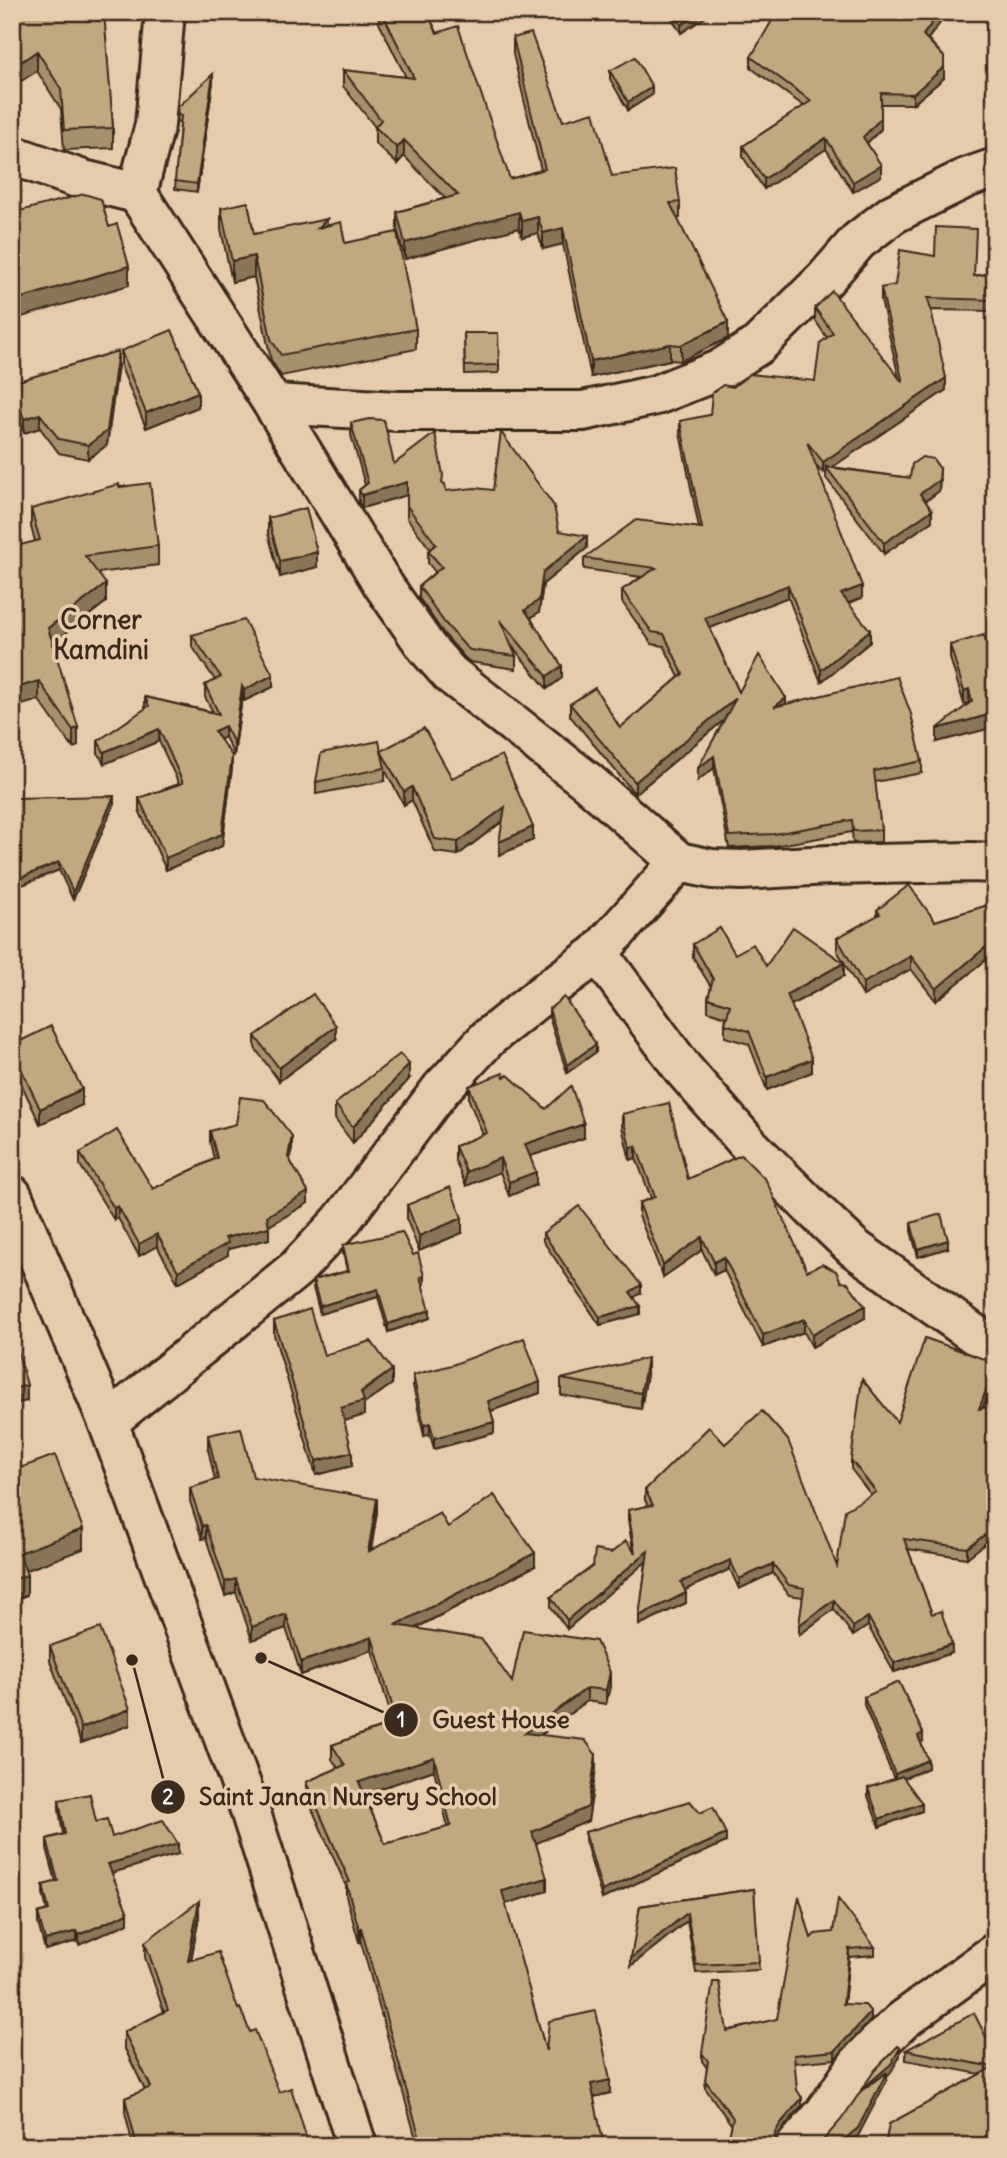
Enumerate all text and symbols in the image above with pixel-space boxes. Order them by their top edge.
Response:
district label: Corner Kamdini [53,603,149,666]
callout: Guest House [384,1697,584,1742]
text: Guest House [432,1704,570,1734]
text: 1 [397,1706,405,1733]
callout: Saint Janan Nursery School [150,1775,511,1820]
text: Saint Janan Nursery School [199,1781,497,1811]
text: 2 [162,1783,174,1810]

